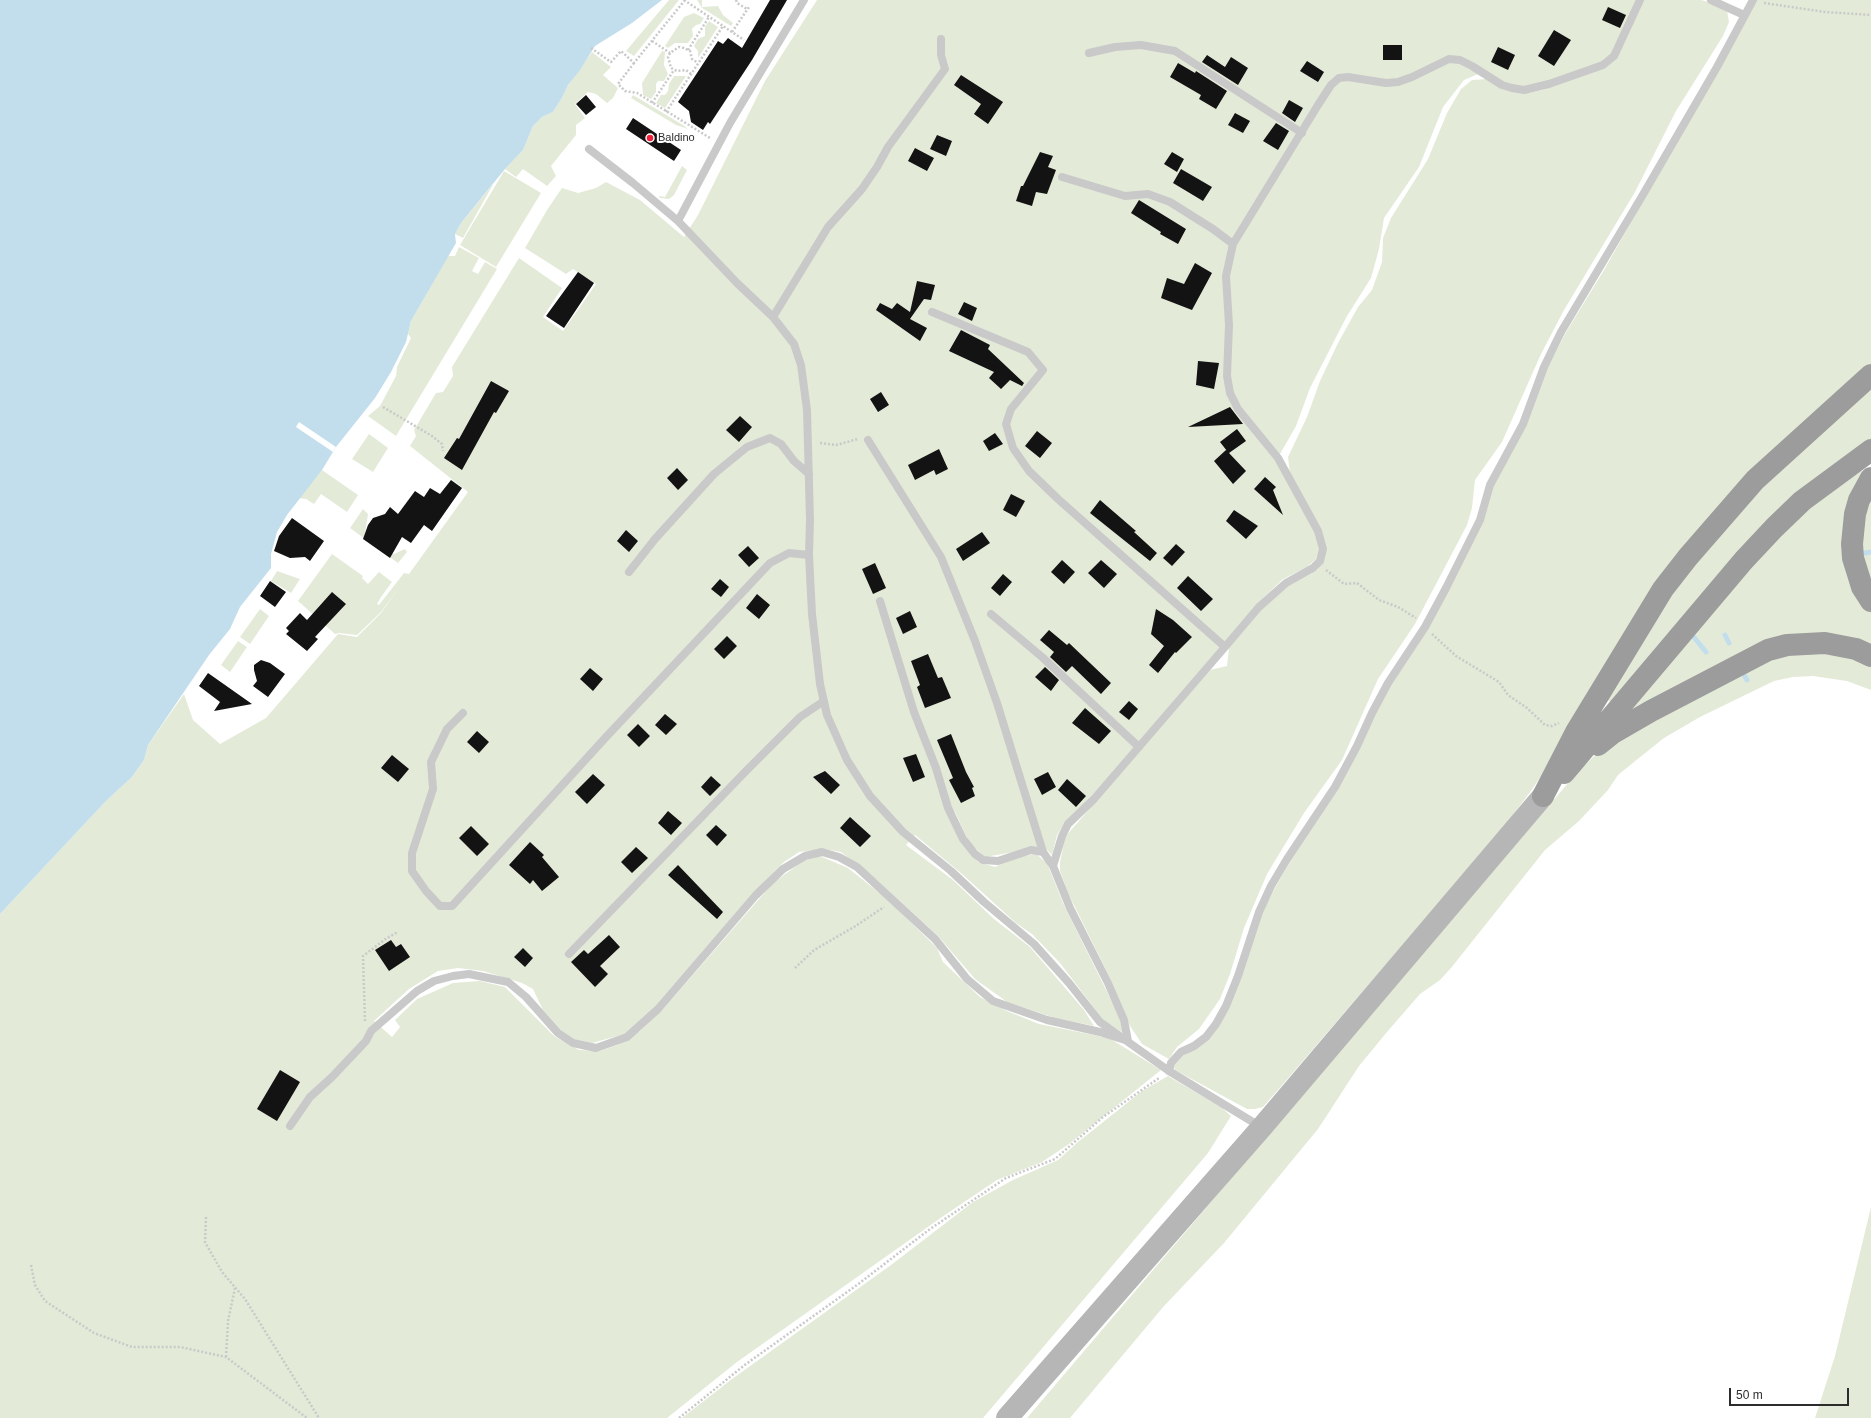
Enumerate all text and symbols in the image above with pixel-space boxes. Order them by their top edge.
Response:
place label: Baldino [658,131,695,145]
marker: Baldino [645,133,655,143]
scale bar [1731,1380,1851,1406]
text: 50 m [1736,1388,1763,1402]

